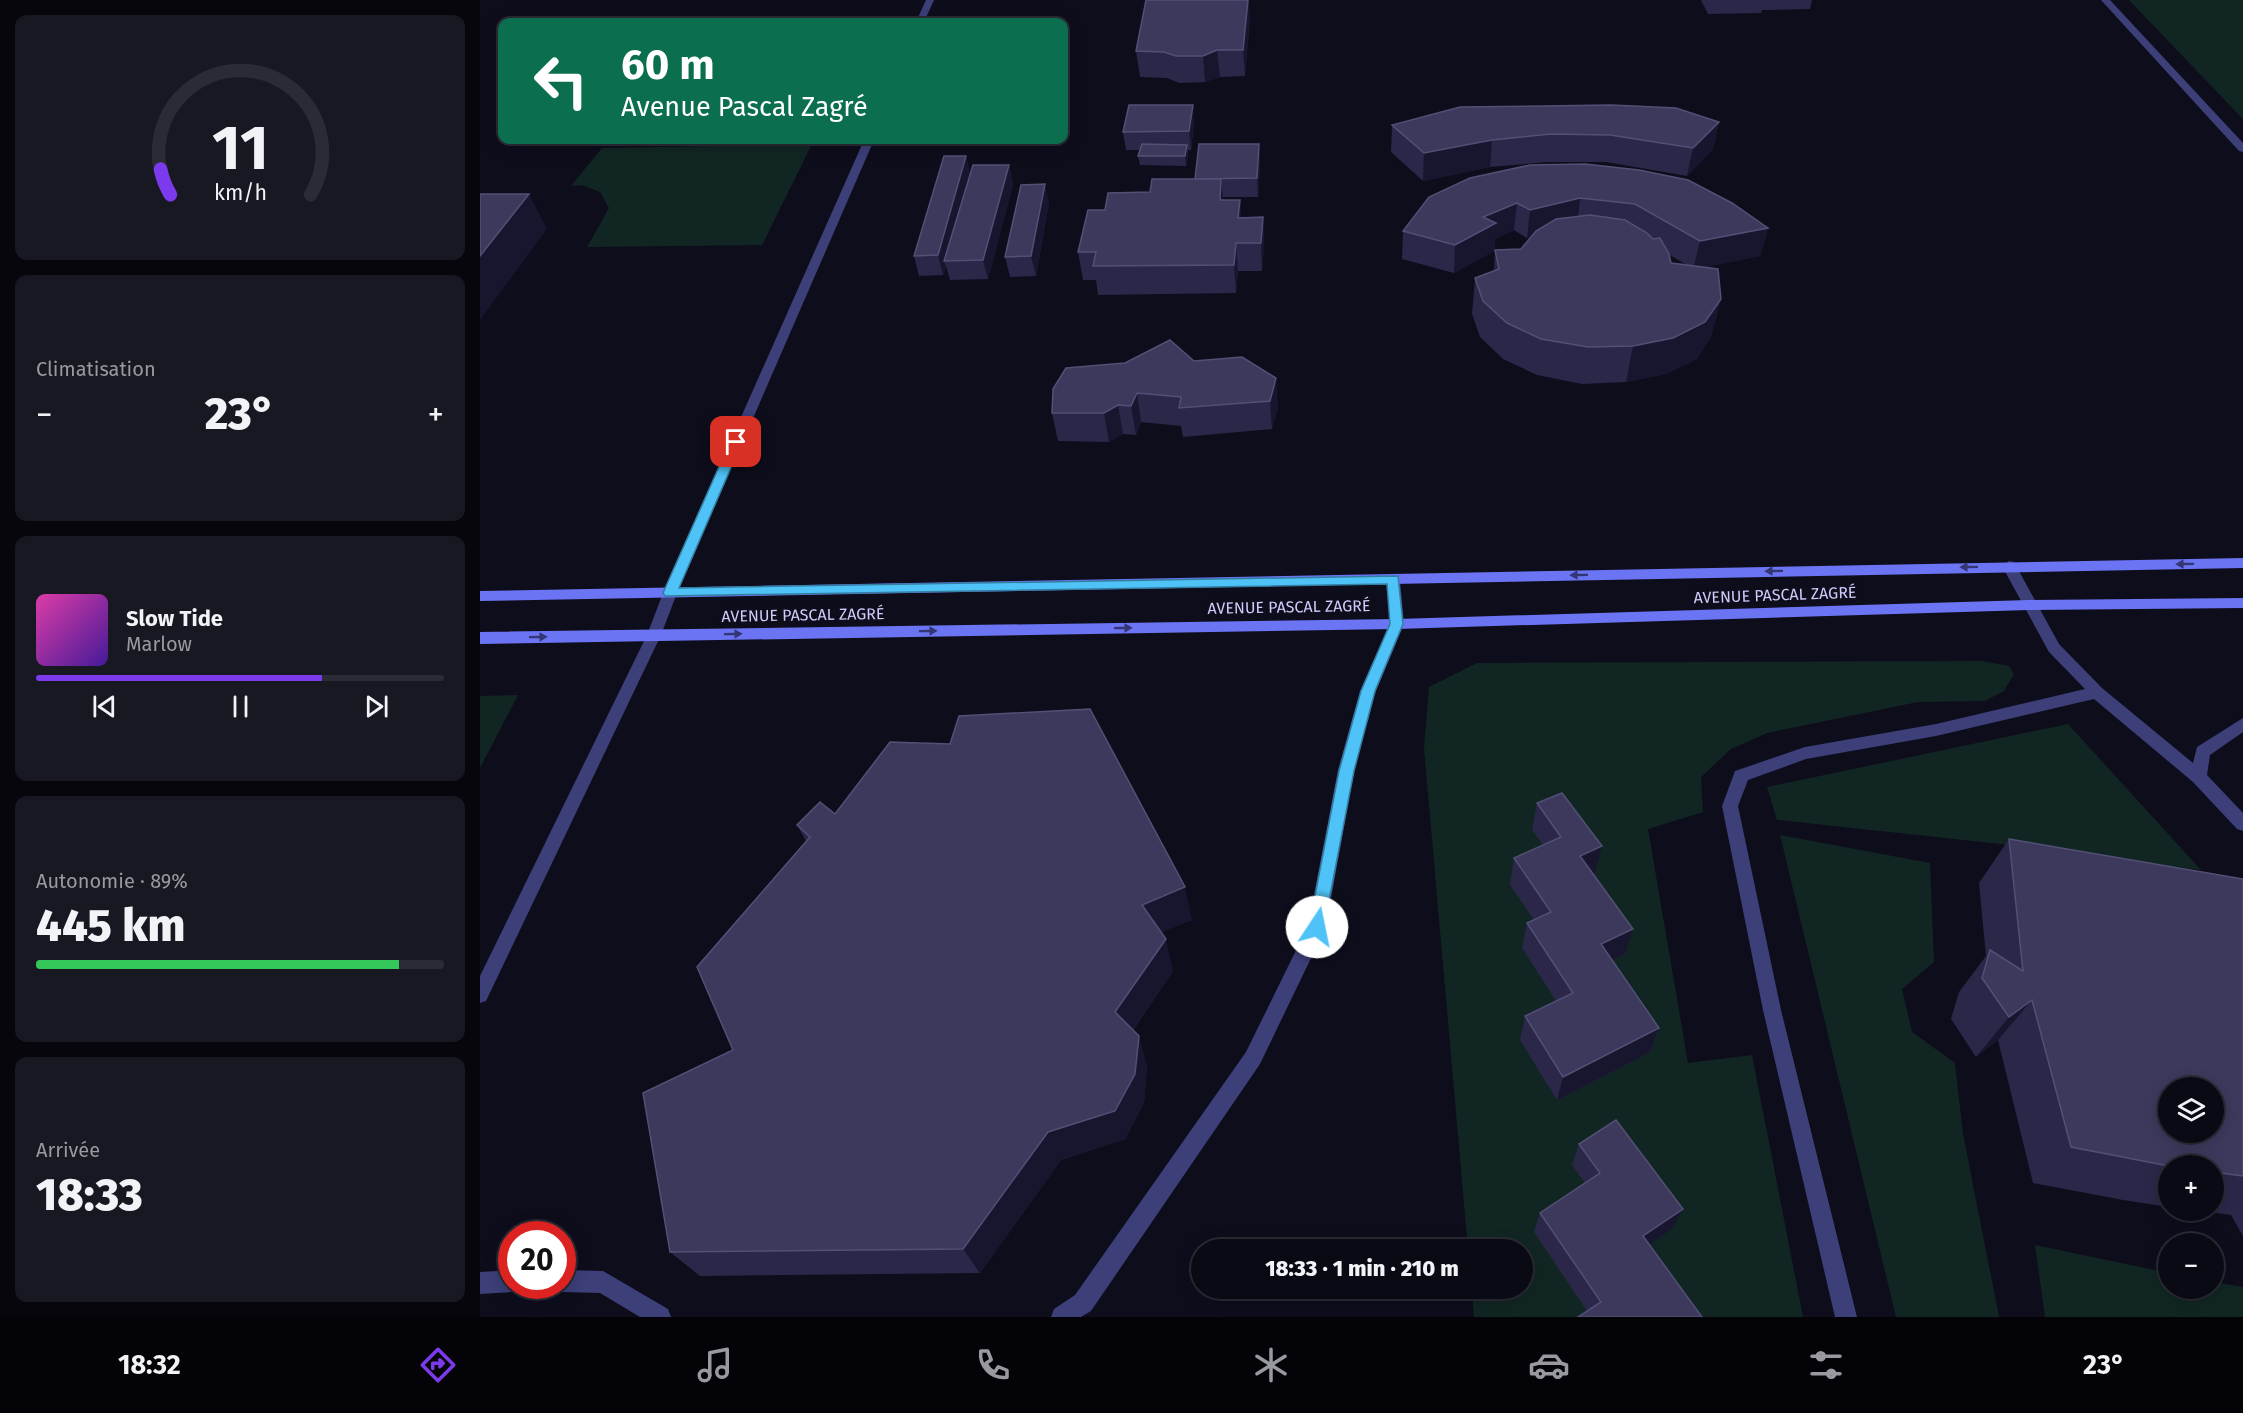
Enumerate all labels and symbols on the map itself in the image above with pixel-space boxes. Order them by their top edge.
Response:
pin [710,416,761,467]
one-way arrow [2175,559,2194,569]
one-way arrow [1959,562,1978,571]
one-way arrow [1764,566,1783,576]
one-way arrow [1569,571,1588,580]
street label: AVENUE PASCAL ZAGRÉ [1693,582,1857,607]
street label: AVENUE PASCAL ZAGRÉ [1207,595,1371,618]
street label: AVENUE PASCAL ZAGRÉ [721,603,885,626]
one-way arrow [1114,623,1133,633]
one-way arrow [919,626,938,636]
one-way arrow [724,629,743,639]
one-way arrow [529,632,548,642]
position arrow [1285,895,1349,959]
speed limit sign: 20 [498,1221,576,1299]

